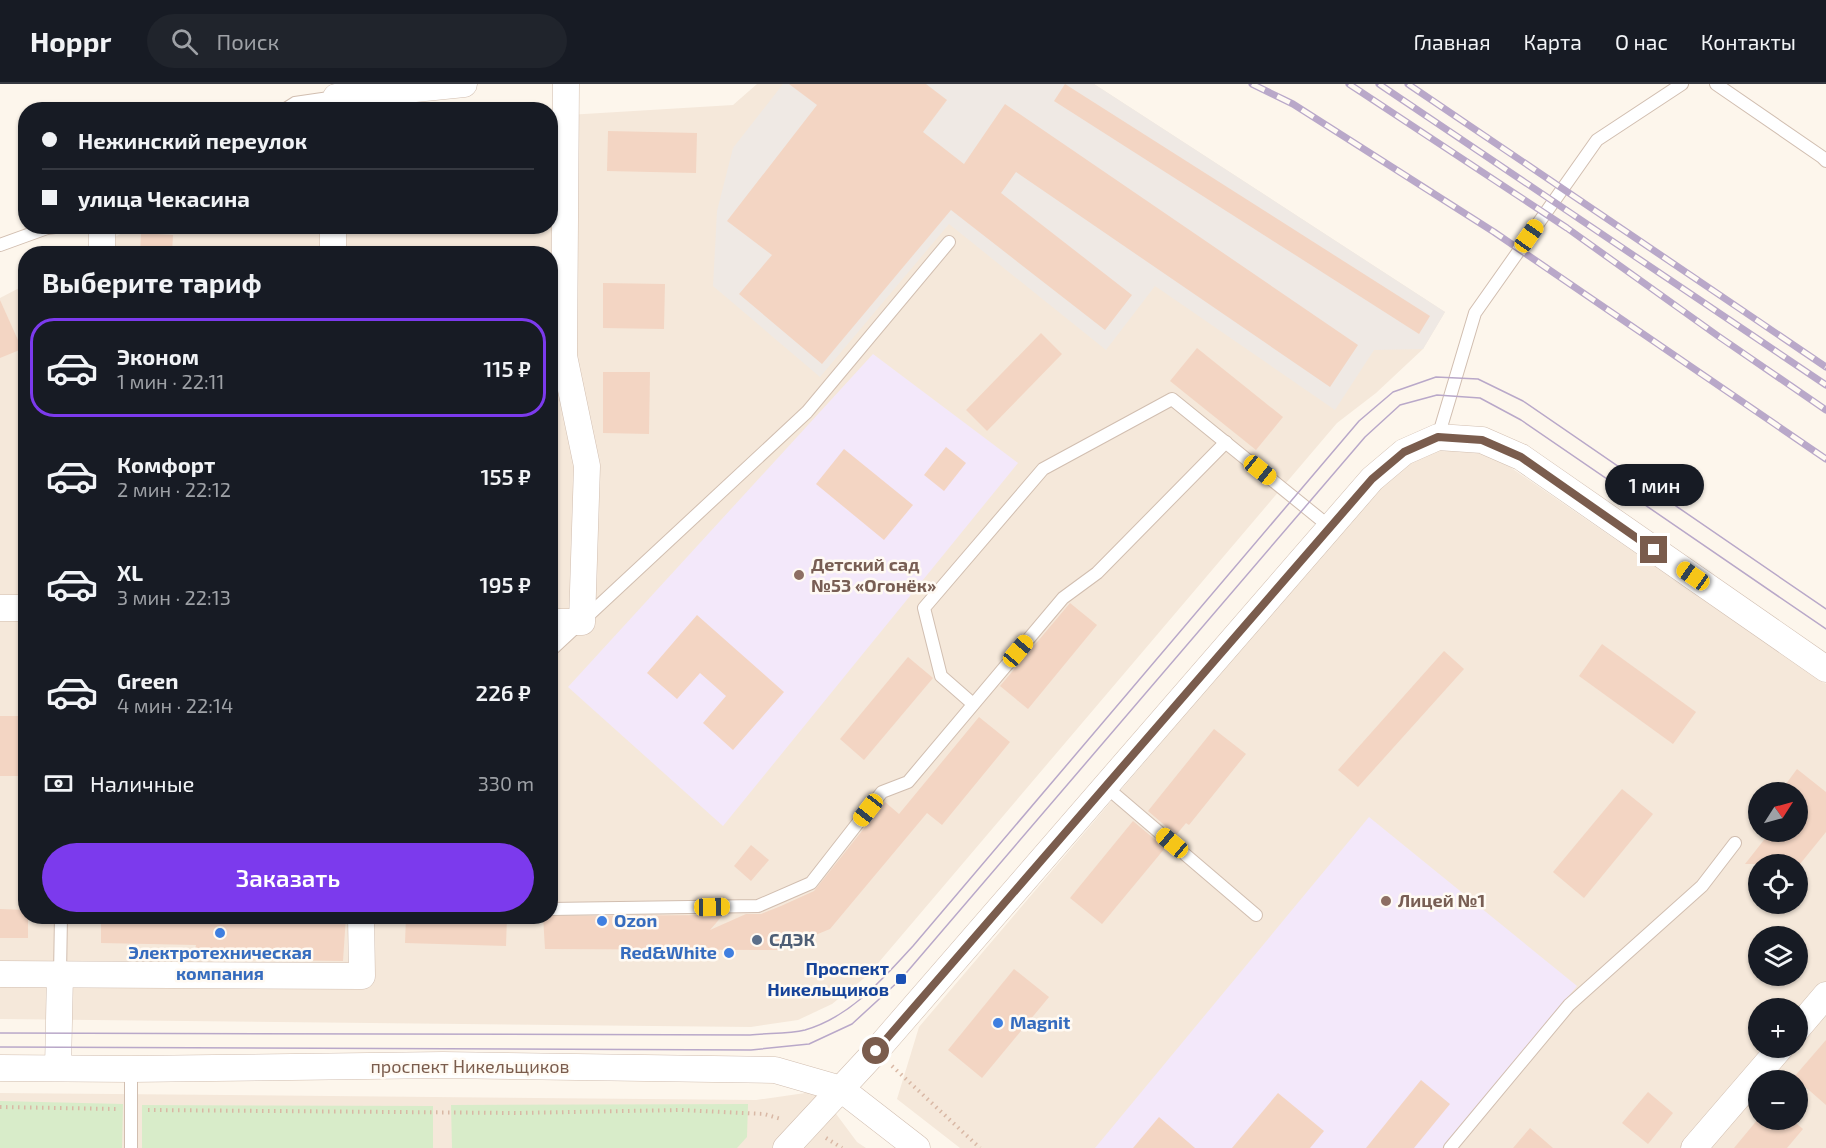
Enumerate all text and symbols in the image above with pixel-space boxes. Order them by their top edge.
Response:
search box [147,14,567,68]
text: Hoppr [30,24,111,58]
icon: search [168,25,201,58]
text: Поиск [216,28,279,54]
text: Главная [1414,29,1491,54]
text: Карта [1524,29,1582,54]
text: О нас [1615,29,1668,54]
text: Контакты [1701,29,1796,54]
text: Нежинский переулок [78,127,307,153]
text: улица Чекасина [78,185,250,211]
car [1511,216,1547,256]
text: Выберите тариф [42,266,262,298]
icon: car [45,341,99,395]
text: Эконом [117,343,199,369]
text: 115 ₽ [483,355,531,381]
text: 1 мин · 22:11 [117,369,225,393]
icon: car [45,449,99,503]
text: Комфорт [117,451,215,477]
car [1240,452,1280,488]
text: 155 ₽ [480,463,531,489]
callout: 1 мин [1604,463,1704,505]
text: 1 мин [1628,473,1681,497]
text: 2 мин · 22:12 [117,477,231,501]
route end [1640,536,1667,563]
place label: Детский сад №53 «Огонёк» [811,553,936,596]
icon: car [45,557,99,611]
car [1673,558,1713,594]
text: XL [117,559,143,585]
marker: Детский сад №53 «Огонёк» [792,568,806,582]
text: 195 ₽ [480,571,531,597]
text: 3 мин · 22:13 [117,585,231,609]
car [1000,631,1036,671]
icon: car [45,665,99,719]
text: Green [117,667,179,693]
text: 226 ₽ [476,679,531,705]
text: 4 мин · 22:14 [117,693,233,717]
icon: cash [42,767,75,800]
text: Наличные [90,770,194,796]
text: 330 m [478,771,534,795]
north arrow [1748,782,1808,842]
map controls [1748,782,1808,1130]
car [850,790,886,830]
car [1152,825,1192,861]
button: Заказать [42,843,534,912]
button: locate [1748,854,1808,914]
place label: Лицей №1 [1398,889,1485,911]
marker: Лицей №1 [1379,894,1393,908]
car [694,898,730,916]
place label: Ozon [614,909,657,931]
marker: Ozon [595,914,609,928]
marker: Электротехническая компания [213,926,227,940]
button: layers [1748,926,1808,986]
place label: СДЭК [769,928,816,950]
marker: СДЭК [750,933,764,947]
place label: Электротехническая компания [128,941,312,984]
place label: Red&White [620,941,717,963]
marker: Red&White [722,946,736,960]
place label: Проспект Никельщиков [767,957,889,1000]
marker: Проспект Никельщиков [894,972,908,986]
button: + [1748,998,1808,1058]
place label: Magnit [1010,1011,1071,1033]
marker: Magnit [991,1016,1005,1030]
route start [862,1037,889,1064]
street label: проспект Никельщиков [370,1055,570,1077]
button: − [1748,1070,1808,1130]

